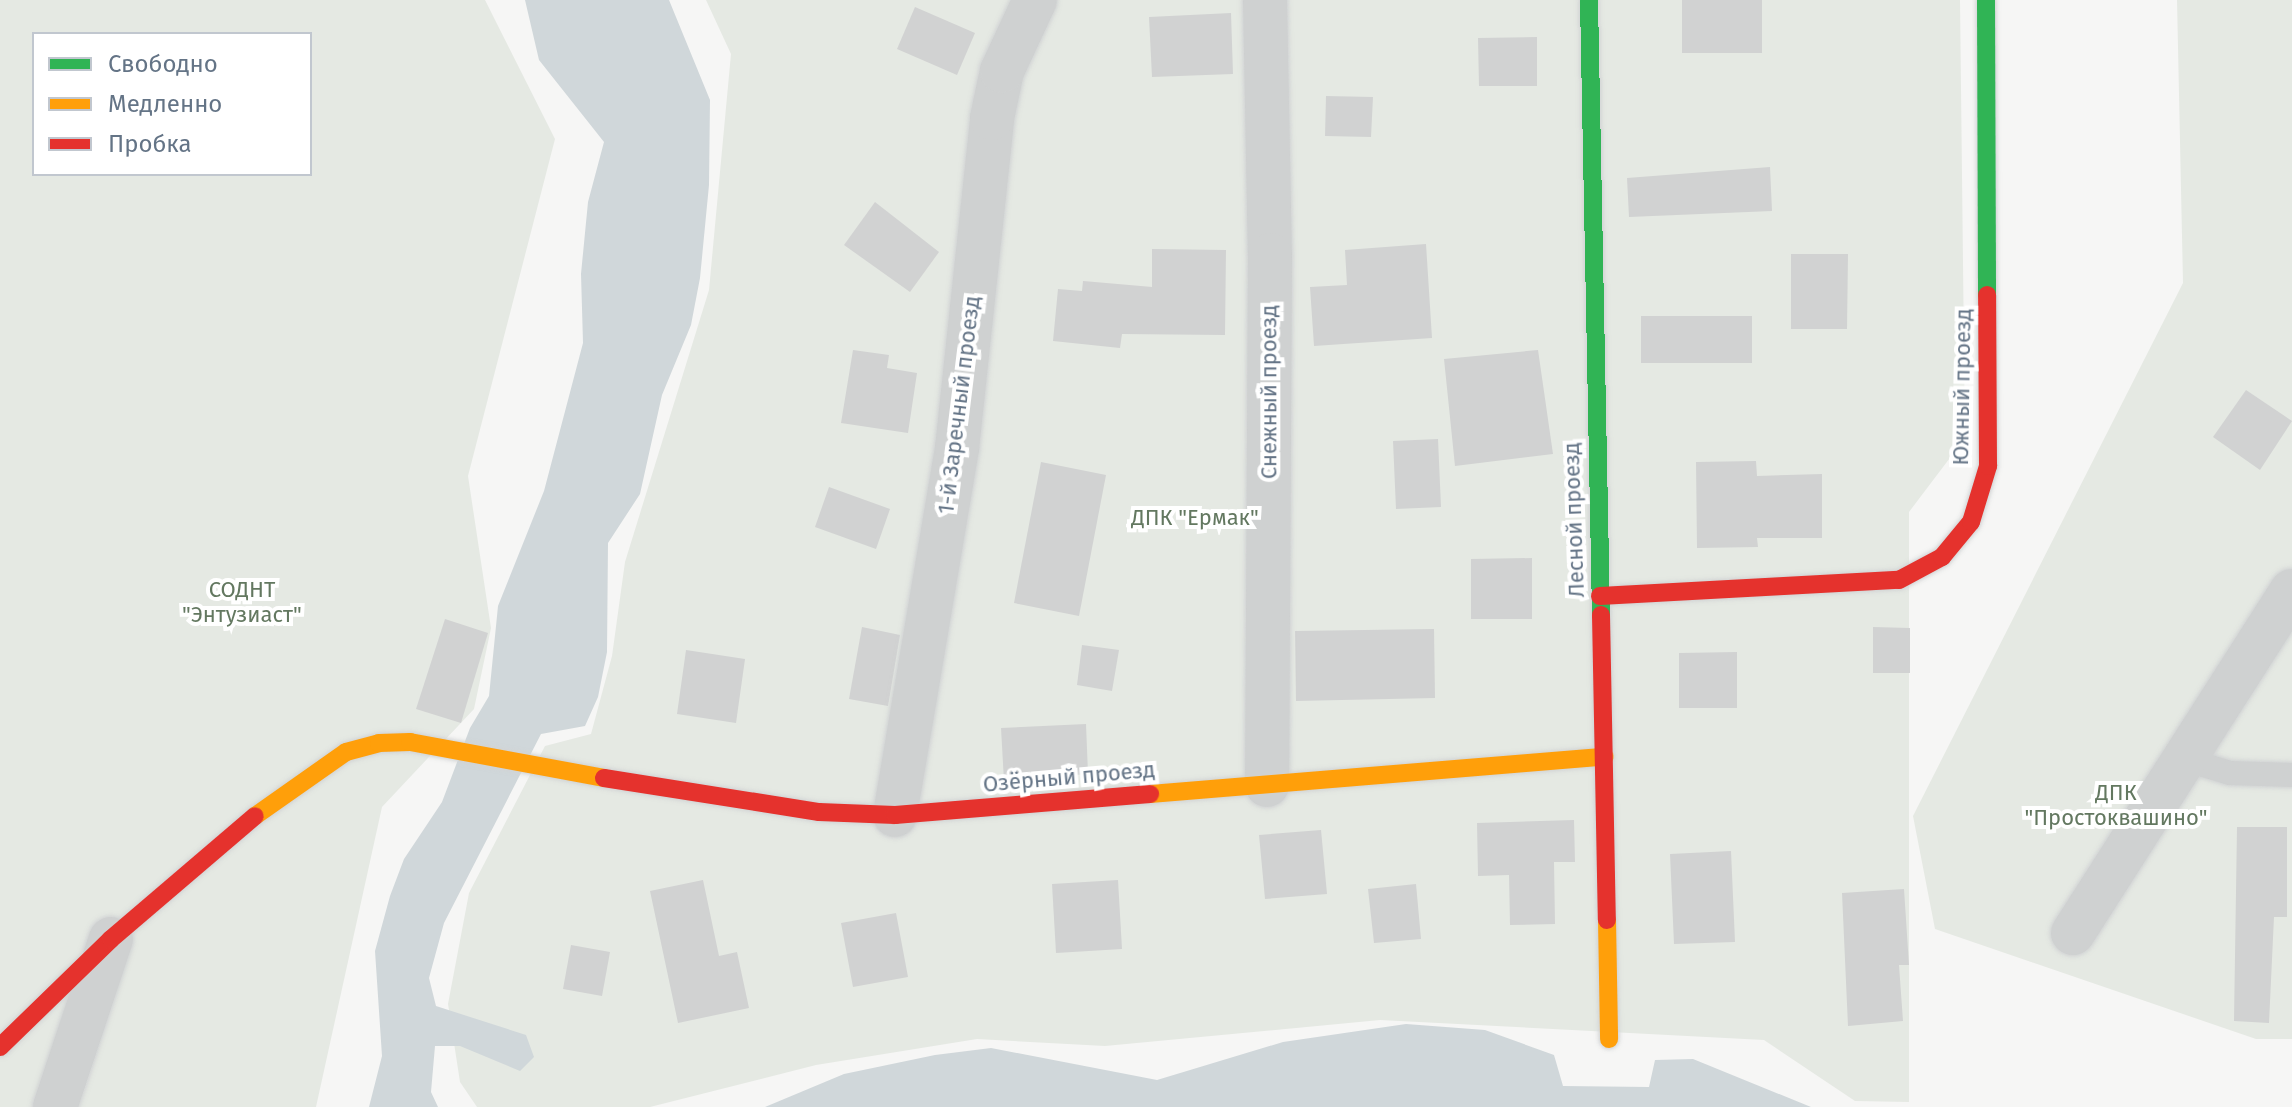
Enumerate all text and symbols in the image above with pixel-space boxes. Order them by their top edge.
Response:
legend [32,32,312,176]
text: Свободно [108,50,218,78]
text: Медленно [108,90,222,118]
text: Пробка [108,130,192,158]
street label: 1-й Заречный проезд [933,294,985,516]
street label: Снежный проезд [1256,305,1282,479]
street label: Южный проезд [1947,308,1977,466]
street label: Лесной проезд [1558,442,1590,598]
park label: ДПК "Ермак" [1131,505,1259,531]
park label: СОДНТ "Энтузиаст" [182,576,302,628]
street label: Озёрный проезд [982,756,1156,798]
park label: ДПК "Простоквашино" [2024,779,2208,830]

